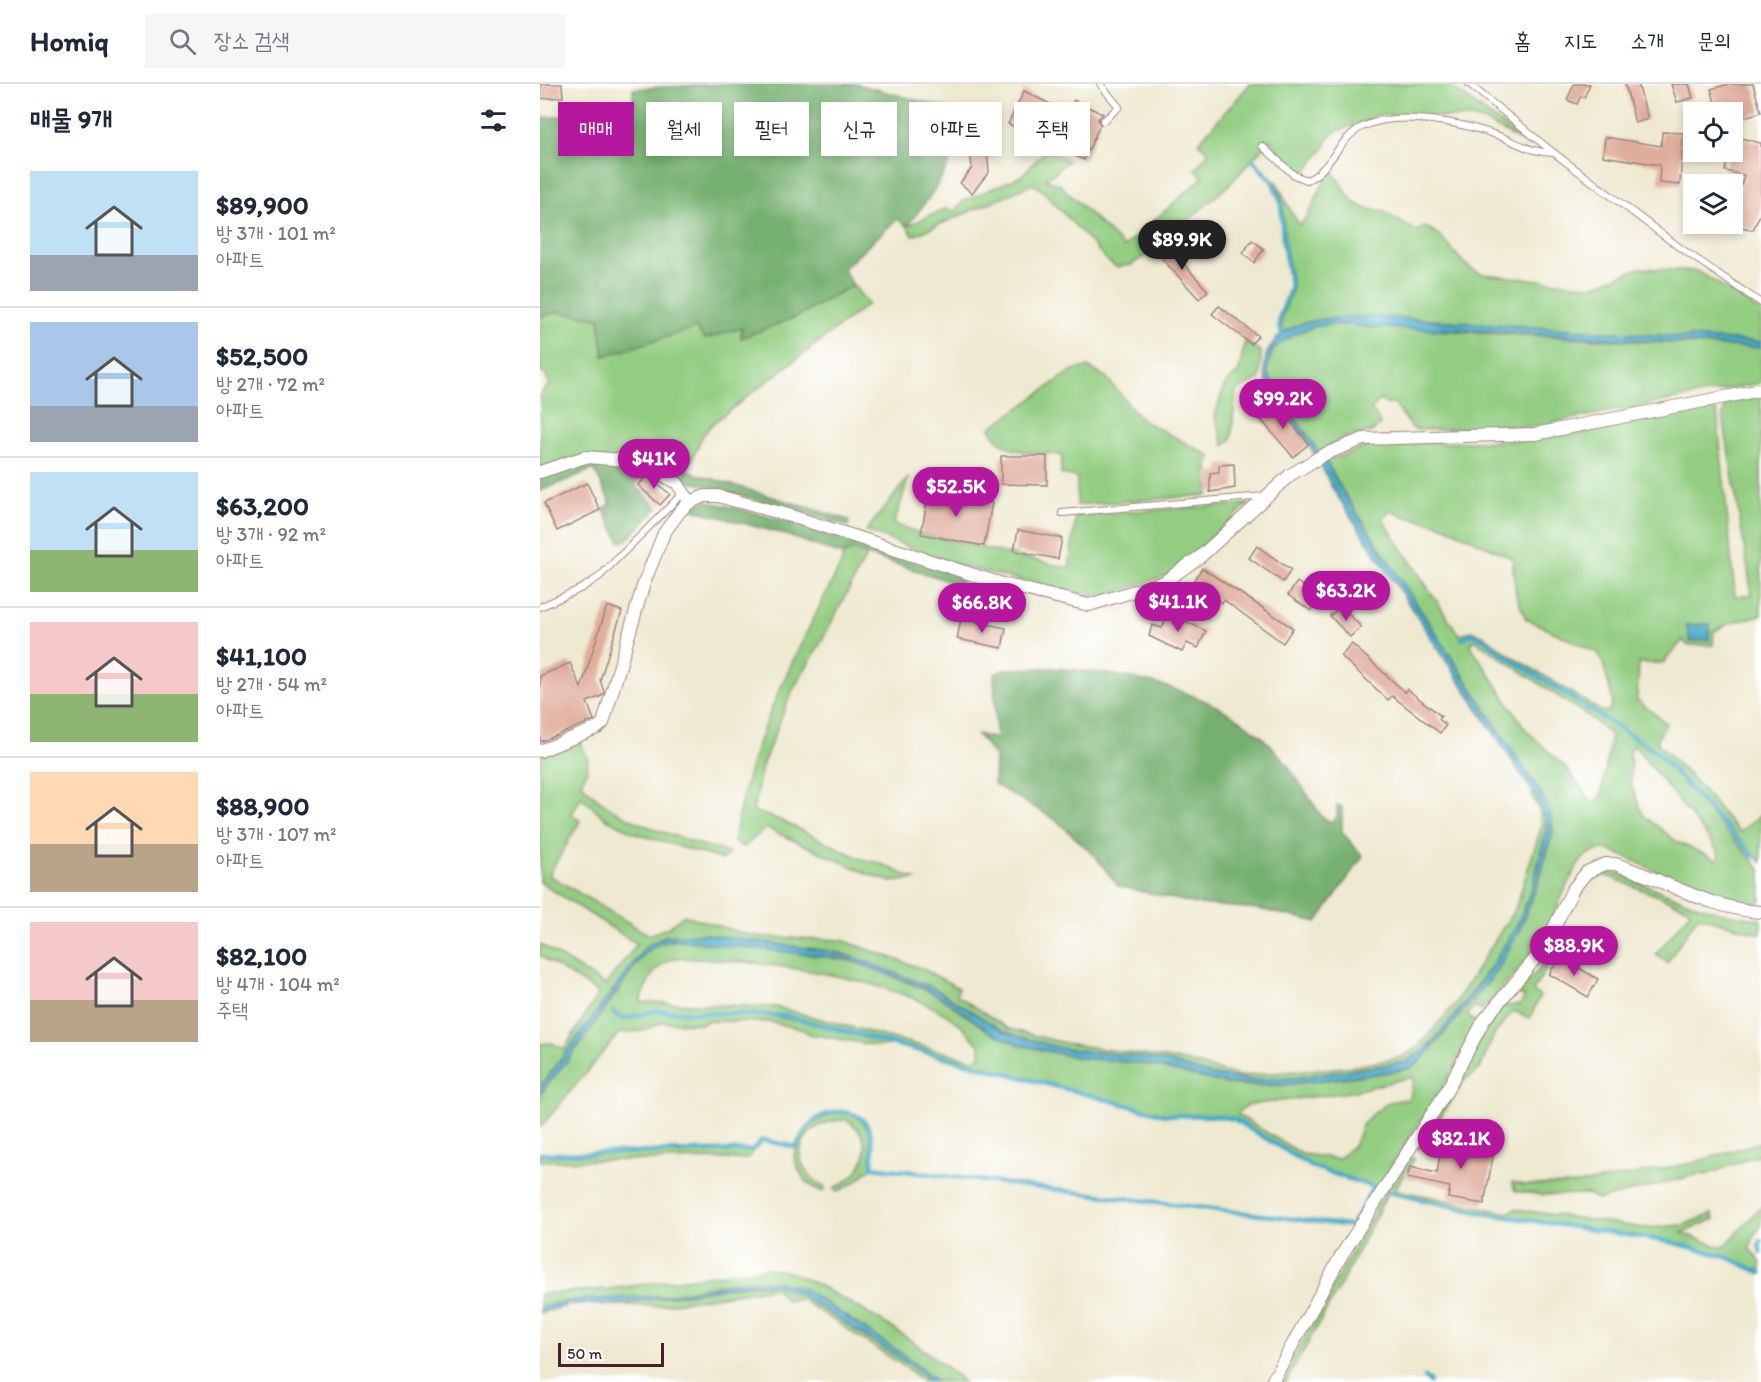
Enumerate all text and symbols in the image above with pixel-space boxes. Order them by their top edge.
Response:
search box [145,14,565,68]
text: Homiq [30,24,109,58]
icon: search [166,25,199,58]
text: 장소 검색 [214,27,290,54]
text: 홈 [1514,28,1531,53]
text: 지도 [1564,28,1597,53]
text: 소개 [1630,28,1664,53]
text: 문의 [1697,28,1731,53]
chip: 매매 [558,102,634,156]
chip: 월세 [646,102,722,156]
chip: 필터 [734,102,809,156]
chip: 신규 [821,102,897,156]
chip: 아파트 [909,102,1002,156]
chip: 주택 [1014,102,1090,156]
map controls [1683,102,1743,234]
button: locate [1683,102,1743,162]
text: 매물 9개 [30,103,112,135]
icon: filters [477,104,510,137]
button: layers [1683,174,1743,234]
text: $89,900 [216,189,309,221]
icon: home [78,195,150,267]
pin: $89.9K [1133,220,1231,271]
text: 방 3개 · 101 m² [216,221,336,245]
text: $89.9K [1152,227,1212,251]
text: 아파트 [216,247,264,271]
text: $52,500 [216,340,308,372]
icon: home [78,346,150,418]
text: 방 2개 · 72 m² [216,372,325,396]
pin: $99.2K [1234,379,1332,430]
text: $99.2K [1253,386,1313,410]
text: 아파트 [216,398,264,422]
pin: $41K [618,439,690,490]
text: $41K [632,446,676,470]
pin: $52.5K [907,467,1005,518]
text: $52.5K [926,474,986,498]
text: $63,200 [216,490,309,522]
icon: home [78,496,150,568]
text: 방 3개 · 92 m² [216,522,326,546]
text: 아파트 [216,548,264,572]
pin: $63.2K [1297,571,1395,622]
text: $63.2K [1316,578,1376,602]
pin: $41.1K [1129,582,1227,633]
pin: $66.8K [933,583,1031,634]
text: $41.1K [1149,589,1207,613]
text: $66.8K [952,590,1012,614]
text: $41,100 [216,640,307,672]
icon: home [78,646,150,718]
text: 방 2개 · 54 m² [216,672,327,696]
text: 아파트 [216,698,264,722]
text: $88,900 [216,790,309,822]
icon: home [78,796,150,868]
text: 방 3개 · 107 m² [216,822,336,846]
text: 아파트 [216,848,264,872]
pin: $88.9K [1525,926,1623,977]
text: $88.9K [1544,933,1604,957]
text: $82,100 [216,940,307,972]
icon: home [78,946,150,1018]
text: 방 4개 · 104 m² [216,972,340,996]
text: 주택 [216,998,248,1022]
pin: $82.1K [1412,1119,1510,1170]
text: $82.1K [1432,1126,1490,1150]
scale bar [558,1340,664,1368]
text: 50 m [567,1344,602,1363]

